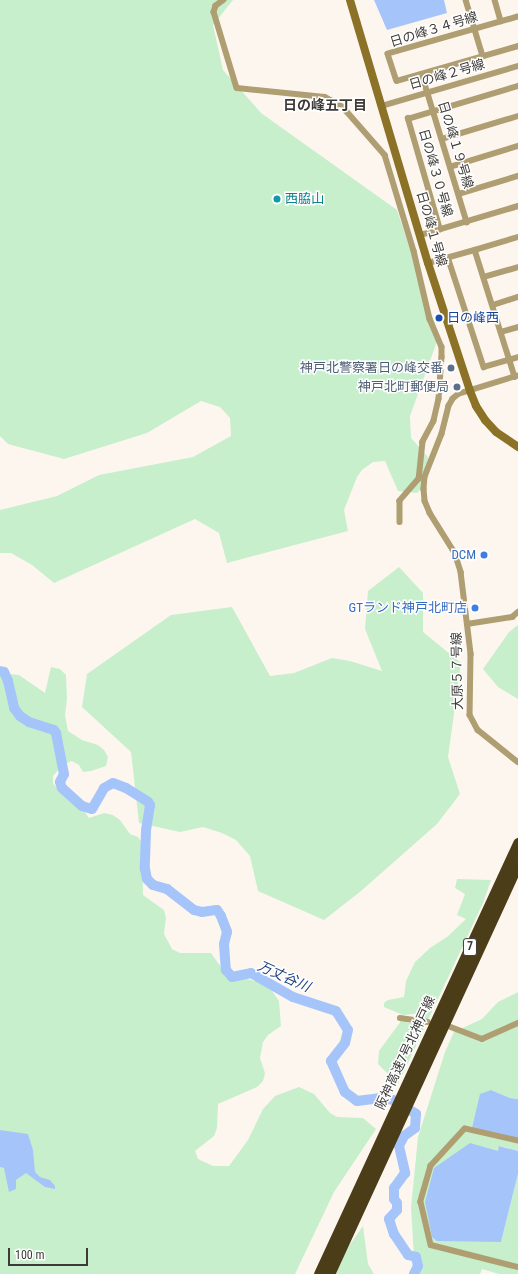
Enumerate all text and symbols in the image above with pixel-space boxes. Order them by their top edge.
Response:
street label: 日の峰３４号線 [388,9,480,51]
street label: 日の峰２号線 [407,57,487,93]
district label: 日の峰五丁目 [283,97,367,113]
street label: 日の峰１９号線 [434,99,476,191]
street label: 日の峰３０号線 [415,127,455,219]
street label: 日の峰１号線 [413,189,449,269]
place label: 西脇山 [285,191,324,207]
marker: 西脇山 [272,194,282,204]
place label: 日の峰西 [447,310,499,326]
marker: 日の峰西 [434,313,444,323]
place label: 神戸北警察署日の峰交番 [300,360,443,376]
marker: 神戸北警察署日の峰交番 [446,363,456,373]
place label: 神戸北町郵便局 [358,379,449,395]
marker: 神戸北町郵便局 [452,382,462,392]
place label: DCM [451,547,476,563]
marker: DCM [479,550,489,560]
place label: GTランド神戸北町店 [349,600,467,616]
marker: GTランド神戸北町店 [470,603,480,613]
street label: 大原５７号線 [450,632,466,710]
road number: 7 [462,937,478,957]
water label: 万丈谷川 [255,957,313,995]
street label: 阪神高速7号北神戸線 [373,994,439,1112]
scale bar [10,1240,90,1266]
text: 100 m [15,1248,45,1262]

